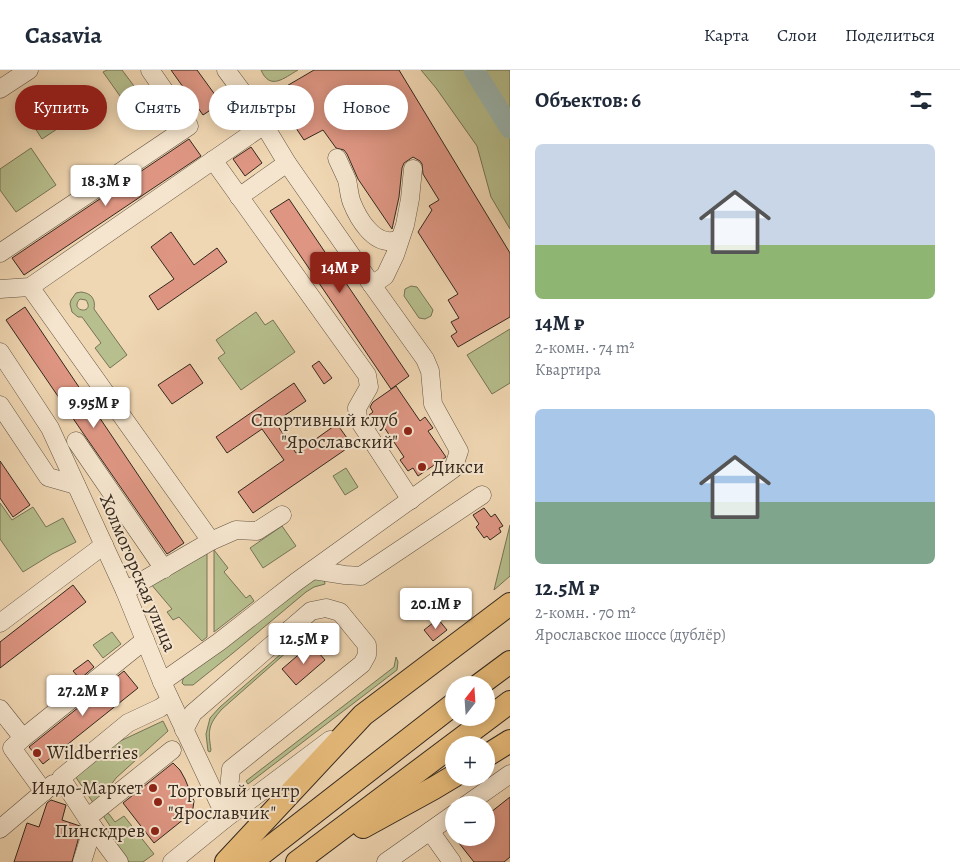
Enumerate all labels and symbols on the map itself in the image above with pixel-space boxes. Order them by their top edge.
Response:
pin: 18.3M ₽ [60,164,152,207]
pin: 14M ₽ [305,252,375,294]
pin: 9.95M ₽ [48,386,140,429]
place label: Спортивный клуб "Ярославский" [251,407,398,455]
marker: Спортивный клуб "Ярославский" [402,425,414,437]
place label: Дикси [432,454,484,480]
marker: Дикси [416,461,428,473]
street label: Холмогорская улица [93,490,183,656]
pin: 20.1M ₽ [390,588,482,630]
pin: 12.5M ₽ [258,622,350,665]
pin: 27.2M ₽ [37,674,129,717]
north arrow [445,676,495,726]
place label: Wildberries [46,740,138,766]
marker: Wildberries [31,747,43,759]
place label: Индо-Маркет [31,775,144,801]
place label: Торговый центр "Ярославчик" [168,778,300,826]
marker: Индо-Маркет [147,782,159,794]
marker: Торговый центр "Ярославчик" [152,796,164,808]
place label: Пинскдрев [54,818,145,844]
marker: Пинскдрев [149,825,161,837]

